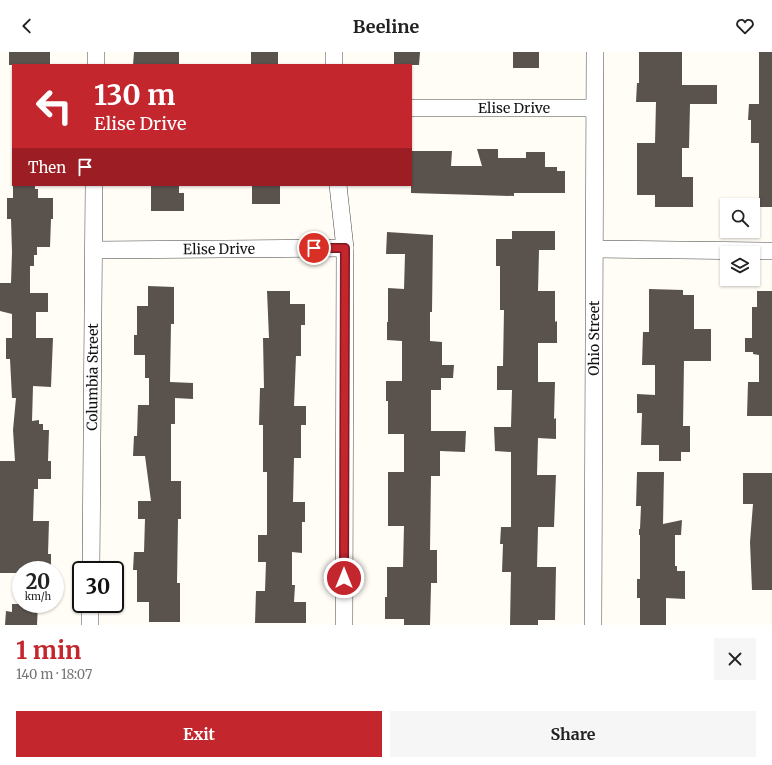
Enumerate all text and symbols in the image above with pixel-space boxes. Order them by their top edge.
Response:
icon: back [16,15,38,37]
text: Beeline [353,15,419,38]
icon: heart [734,15,756,37]
text: 130 m [94,77,176,113]
icon: left [28,80,80,132]
street label: Elise Drive [478,99,550,117]
text: Elise Drive [94,112,186,135]
icon: arrive [74,156,96,178]
text: Then [28,158,66,177]
map controls [720,198,760,286]
button: search [720,198,760,238]
pin [297,231,331,265]
icon: arrive [303,237,325,259]
street label: Elise Drive [183,240,255,258]
button: layers [720,246,760,286]
street label: Ohio Street [585,300,603,376]
street label: Columbia Street [83,323,102,431]
position arrow [323,557,365,599]
speed limit sign: 30 [72,561,124,613]
text: 20 [26,569,50,594]
text: km/h [25,590,51,603]
text: 1 min [16,635,81,666]
button: close [714,638,756,680]
text: 140 m · 18:07 [16,666,92,683]
button: Exit [16,711,382,757]
button: Share [390,711,756,757]

